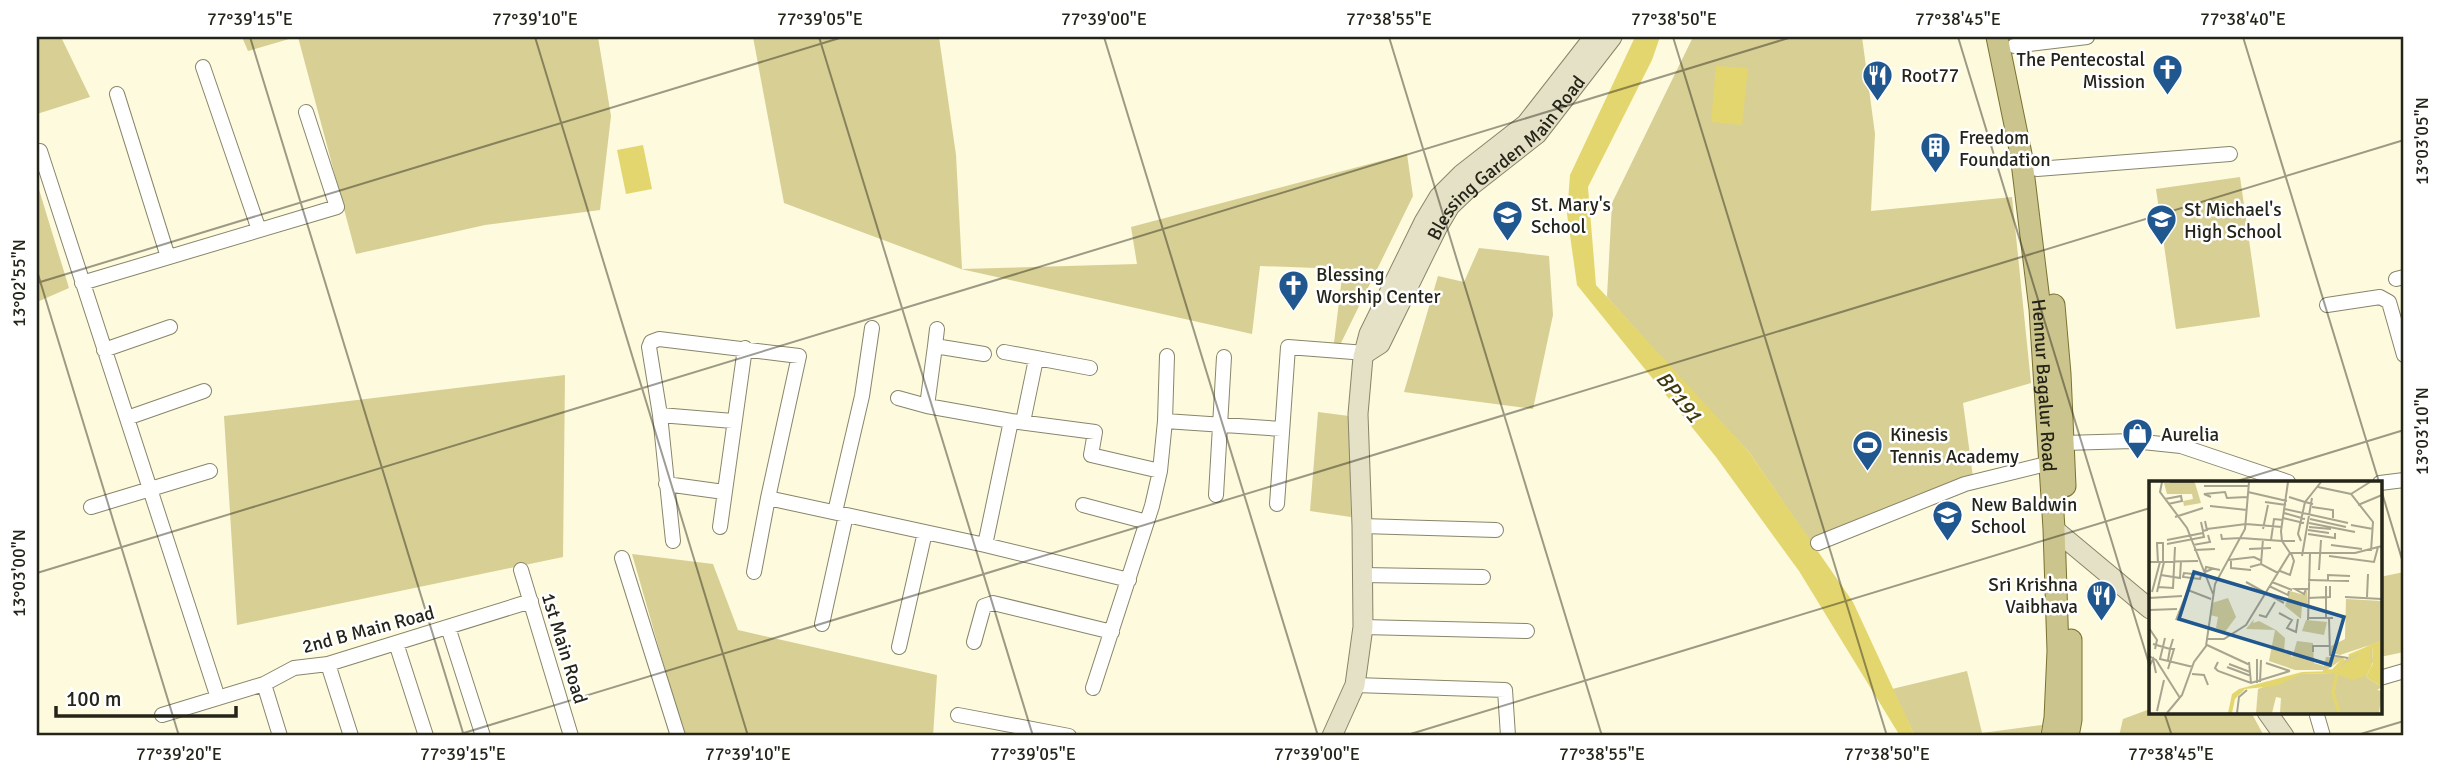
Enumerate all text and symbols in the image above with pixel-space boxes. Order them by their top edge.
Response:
text: 77°39'15"E [207,8,293,30]
text: 77°39'10"E [492,8,578,30]
text: 77°39'05"E [777,8,863,30]
text: 77°39'00"E [1061,8,1147,30]
text: 77°38'55"E [1346,8,1432,30]
text: 77°38'50"E [1631,8,1717,30]
text: 77°38'45"E [1915,8,2001,30]
text: 77°38'40"E [2200,8,2286,30]
place label: The Pentecostal Mission [2017,48,2145,94]
church icon: The Pentecostal Mission [2151,53,2185,97]
restaurant icon: Root77 [1861,58,1895,102]
place label: Root77 [1901,64,1959,88]
street label: Blessing Garden Main Road [1422,71,1591,244]
text: 13°03'05"N [2411,97,2433,185]
place label: Freedom Foundation [1959,126,2051,172]
building icon: Freedom Foundation [1919,131,1953,175]
place label: St. Mary's School [1531,193,1611,239]
school or university icon: St. Mary's School [1491,198,1525,242]
place label: St Michael's High School [2184,198,2282,244]
school or university icon: St Michael's High School [2144,203,2178,247]
text: 13°02'55"N [8,239,30,327]
place label: Blessing Worship Center [1316,263,1441,309]
church icon: Blessing Worship Center [1276,268,1310,312]
street label: Hennur Bagalur Road [2026,298,2061,472]
water label: BP191 [1650,366,1708,428]
text: 13°03'10"N [2411,387,2433,475]
shop icon: Aurelia [2121,417,2155,461]
place label: Kinesis Tennis Academy [1890,423,2019,469]
place label: Aurelia [2161,423,2219,447]
sports icon: Kinesis Tennis Academy [1850,428,1884,472]
inset map [2149,481,2382,714]
place label: New Baldwin School [1971,493,2077,539]
school or university icon: New Baldwin School [1931,498,1965,542]
text: 13°03'00"N [8,529,30,617]
place label: Sri Krishna Vaibhava [1988,573,2078,619]
restaurant icon: Sri Krishna Vaibhava [2084,578,2118,622]
street label: 1st Main Road [536,590,592,707]
street label: 2nd B Main Road [300,601,437,659]
scale bar [56,675,236,719]
text: 100 m [66,686,121,712]
text: 77°39'20"E [136,743,222,765]
text: 77°39'15"E [420,743,506,765]
text: 77°39'10"E [705,743,791,765]
text: 77°39'05"E [990,743,1076,765]
text: 77°39'00"E [1274,743,1360,765]
text: 77°38'55"E [1559,743,1645,765]
text: 77°38'50"E [1844,743,1930,765]
text: 77°38'45"E [2128,743,2214,765]

